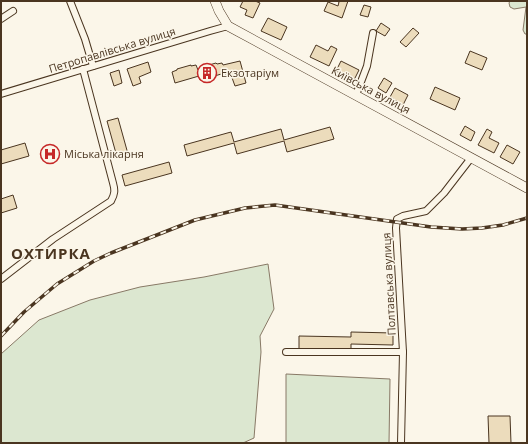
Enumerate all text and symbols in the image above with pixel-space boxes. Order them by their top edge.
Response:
street label: Петропавлівська вулиця [47,23,177,76]
building icon: Екзотаріум [196,62,218,84]
street label: Київська вулиця [329,62,413,117]
place label: Екзотаріум [221,65,279,80]
hospital icon: Міська лікарня [39,143,61,165]
place label: Міська лікарня [64,146,144,161]
street label: Полтавська вулиця [378,232,399,336]
district label: ОХТИРКА [11,243,91,263]

